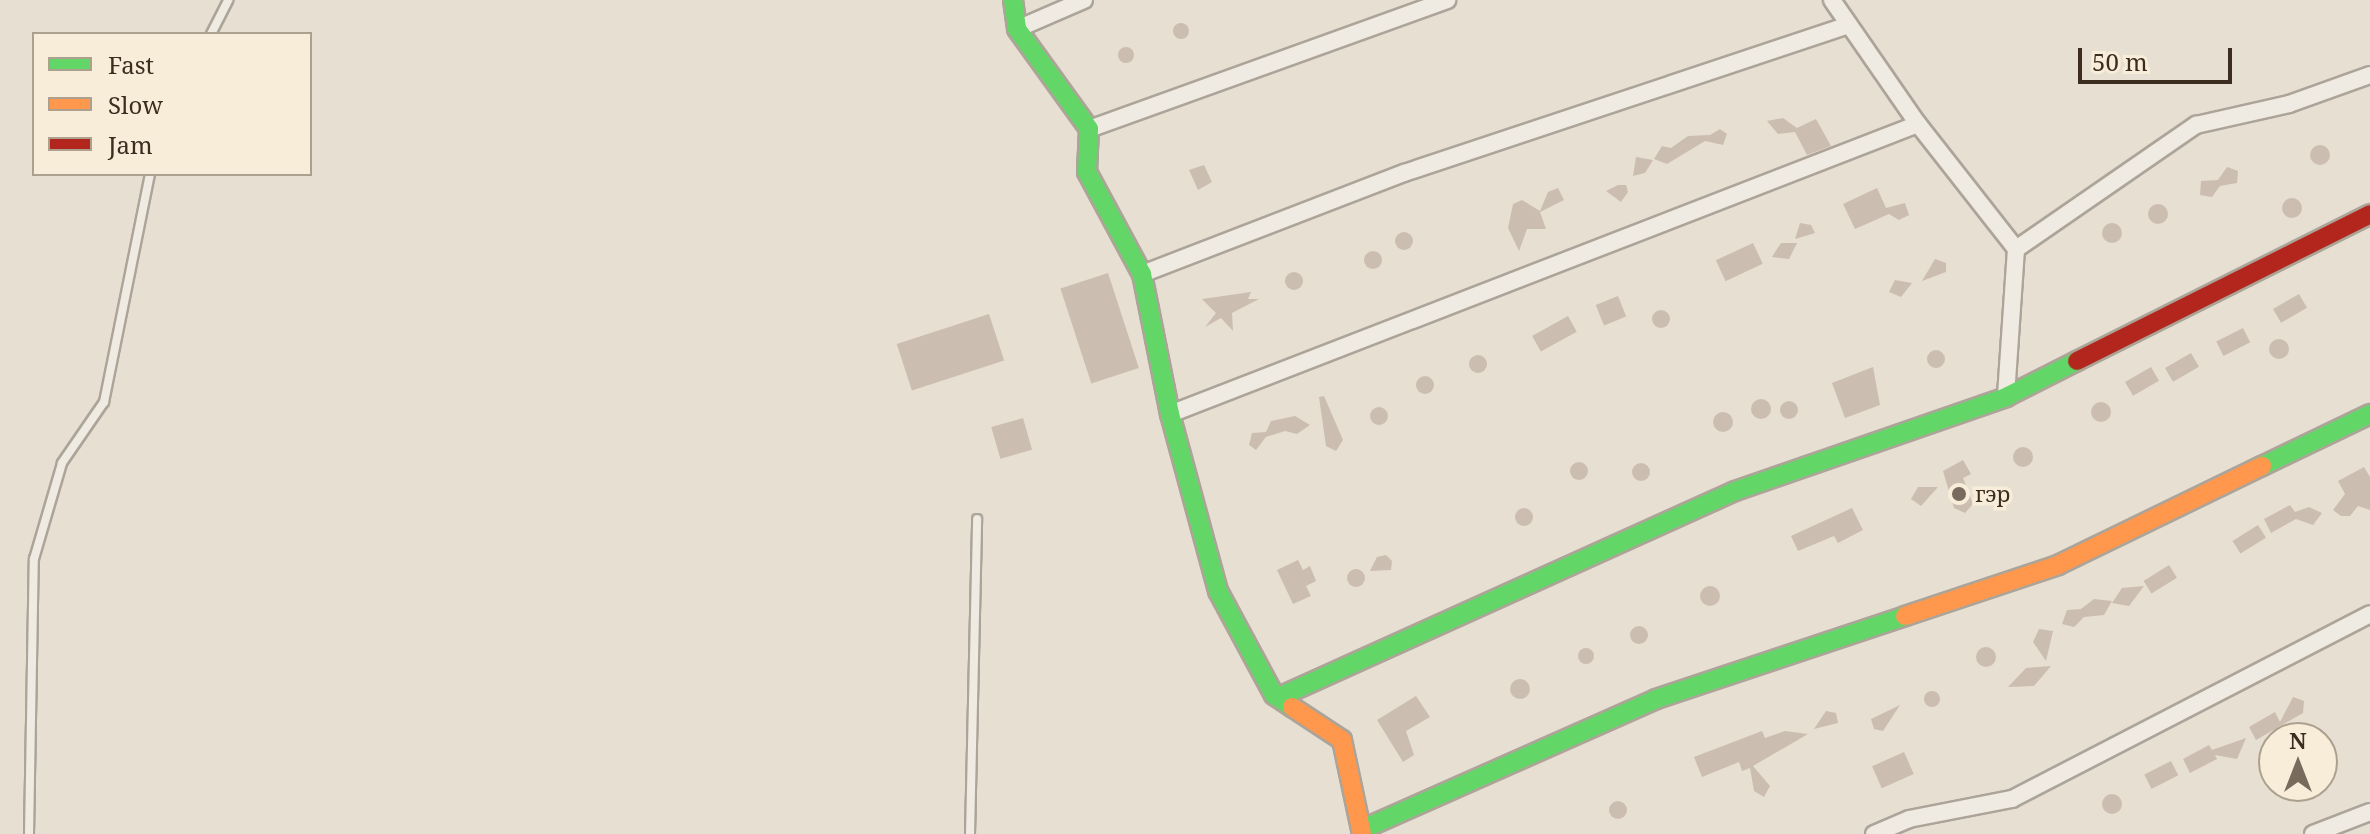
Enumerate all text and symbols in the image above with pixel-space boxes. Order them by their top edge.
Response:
legend [32,32,312,176]
scale bar [2082,32,2236,82]
text: 50 m [2092,45,2148,78]
text: Fast [108,48,154,81]
text: Slow [108,88,163,121]
text: Jam [108,128,153,161]
place label: гэр [1975,481,2010,507]
marker: гэр [1950,485,1968,503]
north arrow [2258,722,2338,802]
text: N [2289,725,2307,755]

